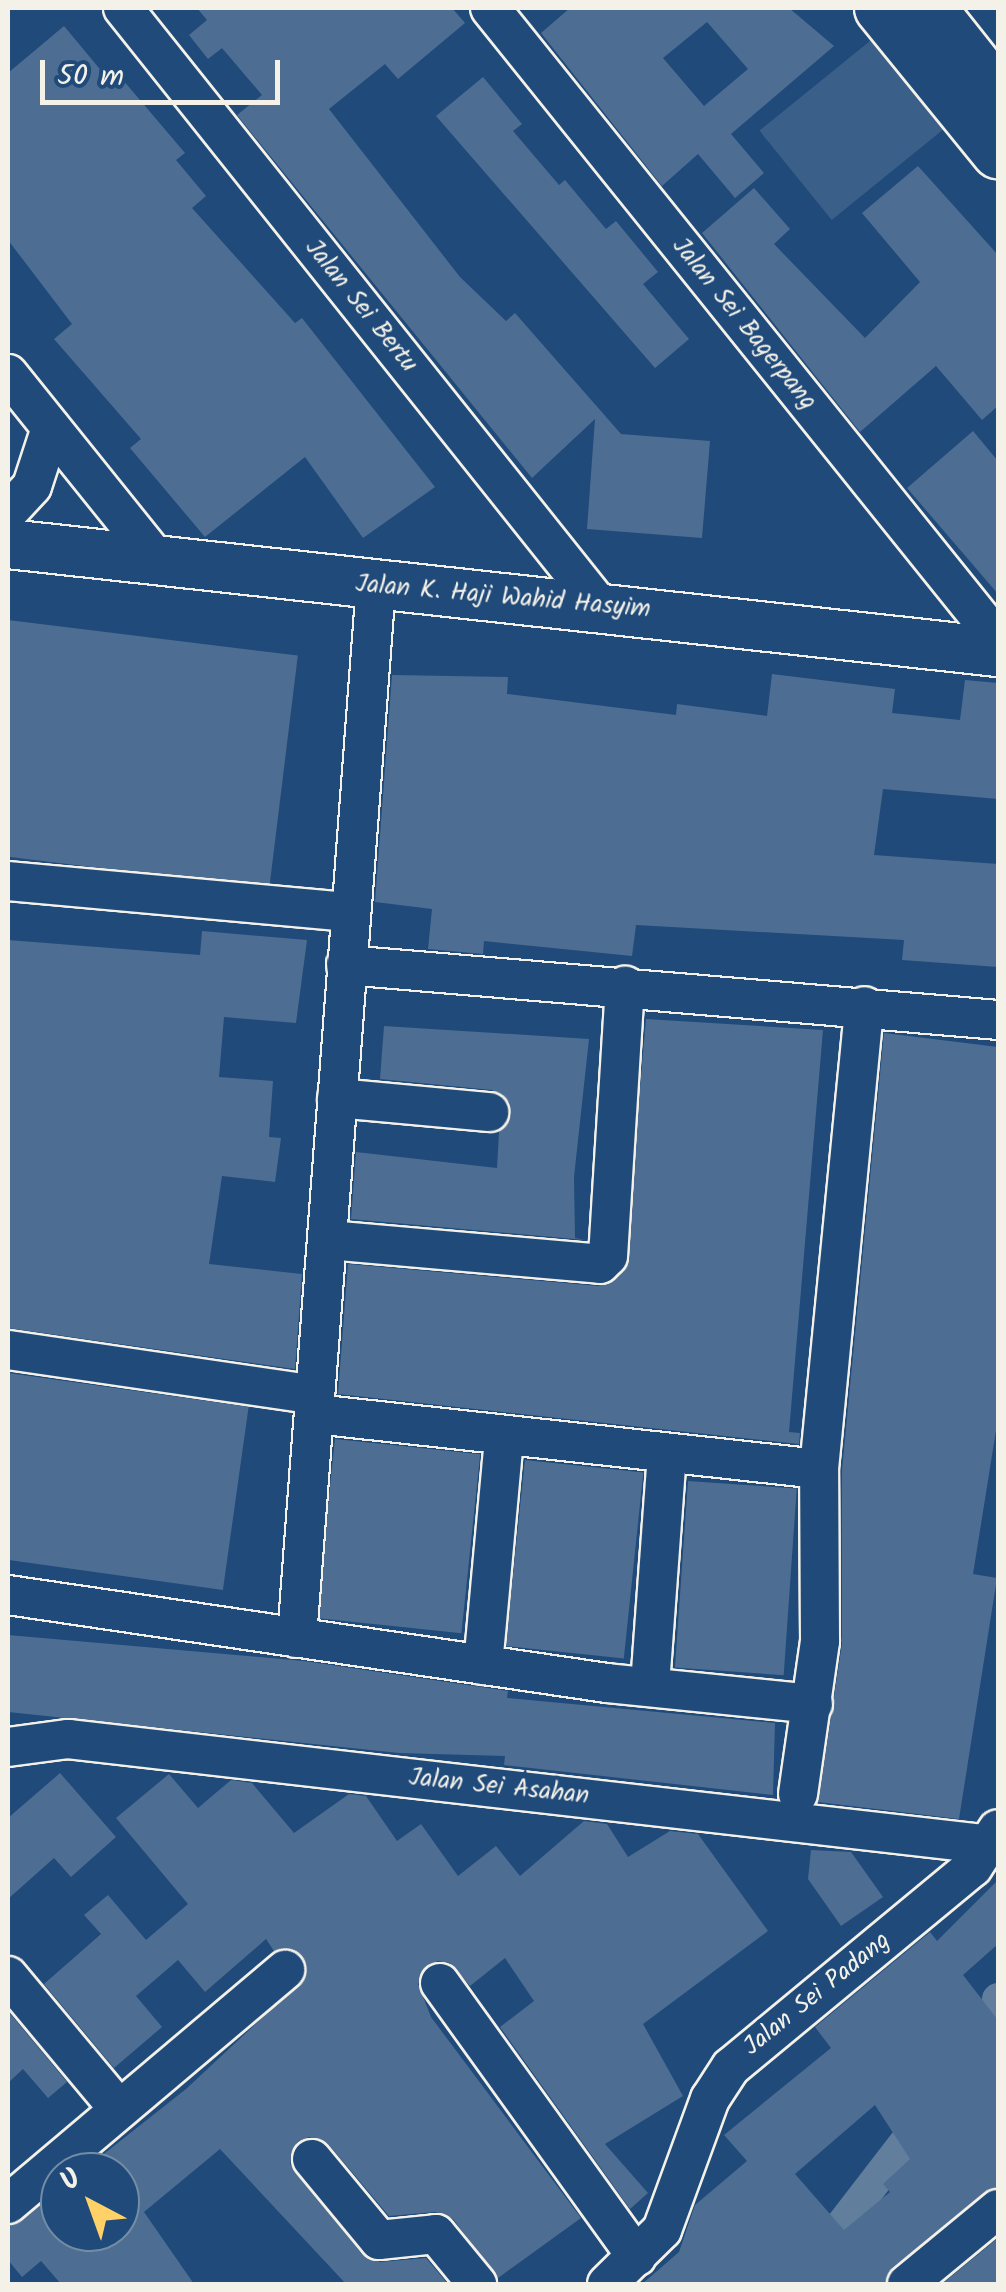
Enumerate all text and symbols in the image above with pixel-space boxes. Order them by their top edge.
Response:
scale bar [45,40,285,102]
text: 50 m [57,53,124,101]
street label: Jalan Sei Bagerpang [665,232,823,416]
street label: Jalan Sei Bertu [298,234,424,378]
street label: Jalan K. Haji Wahid Hasyim [354,569,652,625]
street label: Jalan Sei Asahan [407,1763,591,1811]
street label: Jalan Sei Padang [738,1926,896,2062]
north arrow [40,2152,140,2252]
text: U [50,2158,92,2203]

